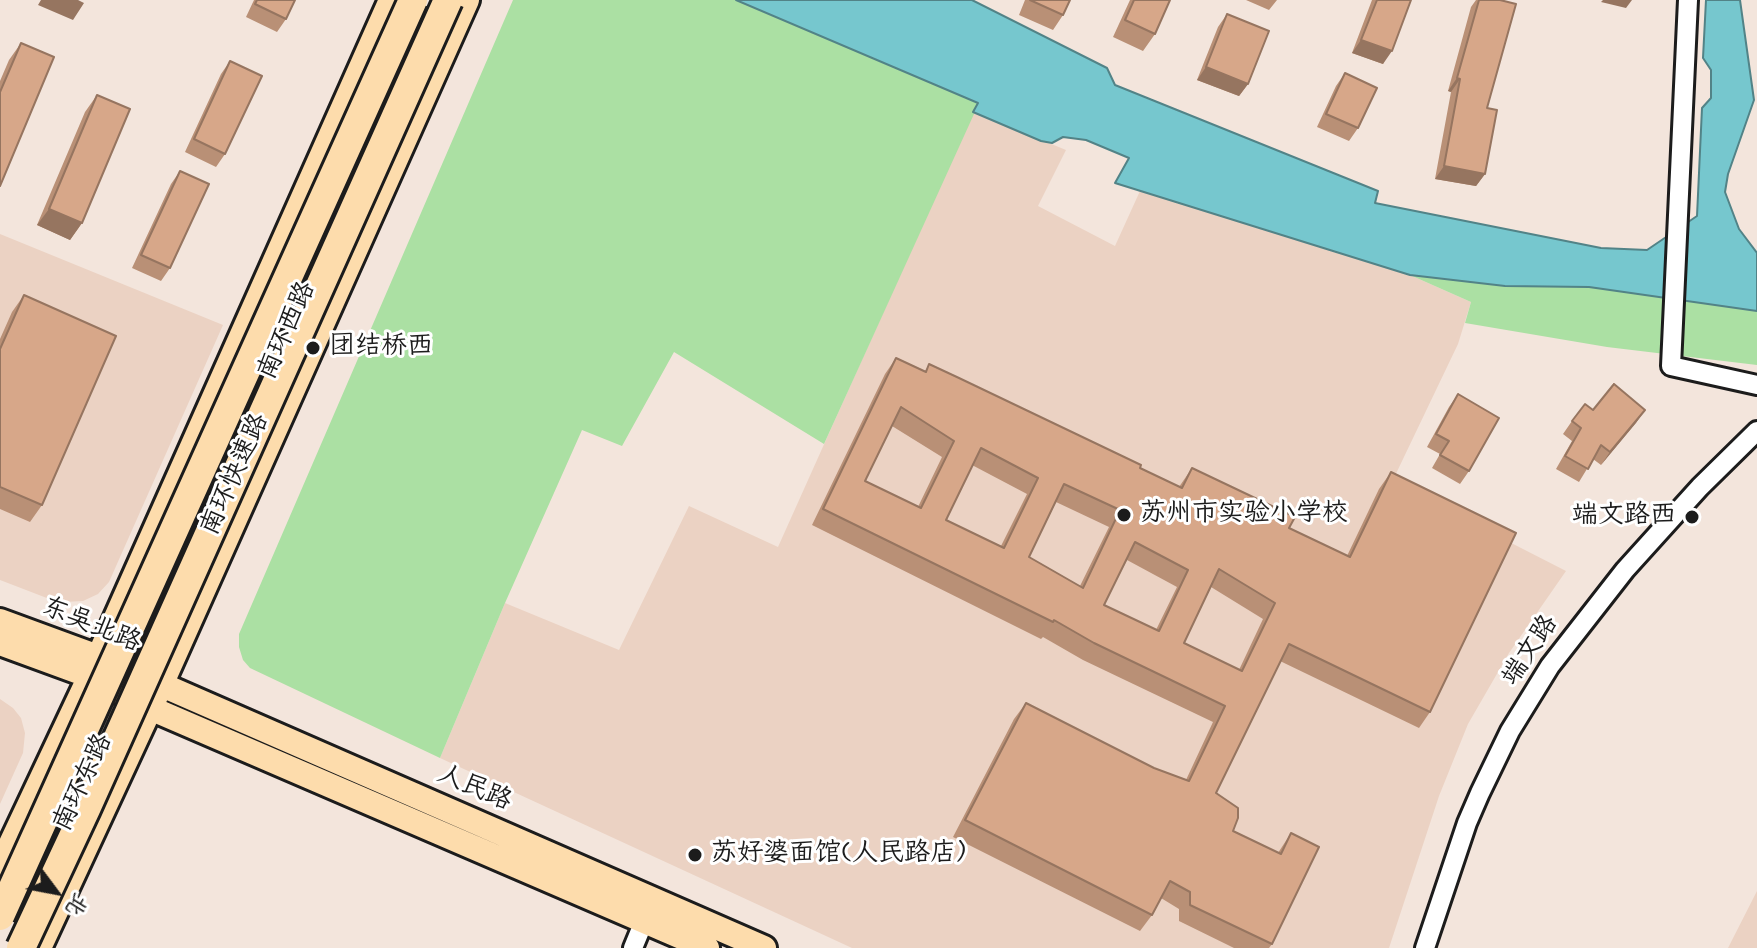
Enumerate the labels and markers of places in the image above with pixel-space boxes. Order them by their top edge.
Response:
place label: 团结桥西 [329,332,433,364]
marker: 团结桥西 [304,339,322,357]
place label: 苏州市实验小学校 [1140,499,1348,531]
place label: 端文路西 [1572,501,1676,533]
marker: 苏州市实验小学校 [1115,506,1133,524]
marker: 端文路西 [1683,508,1701,526]
place label: 苏好婆面馆(人民路店) [711,839,965,871]
marker: 苏好婆面馆(人民路店) [686,846,704,864]

